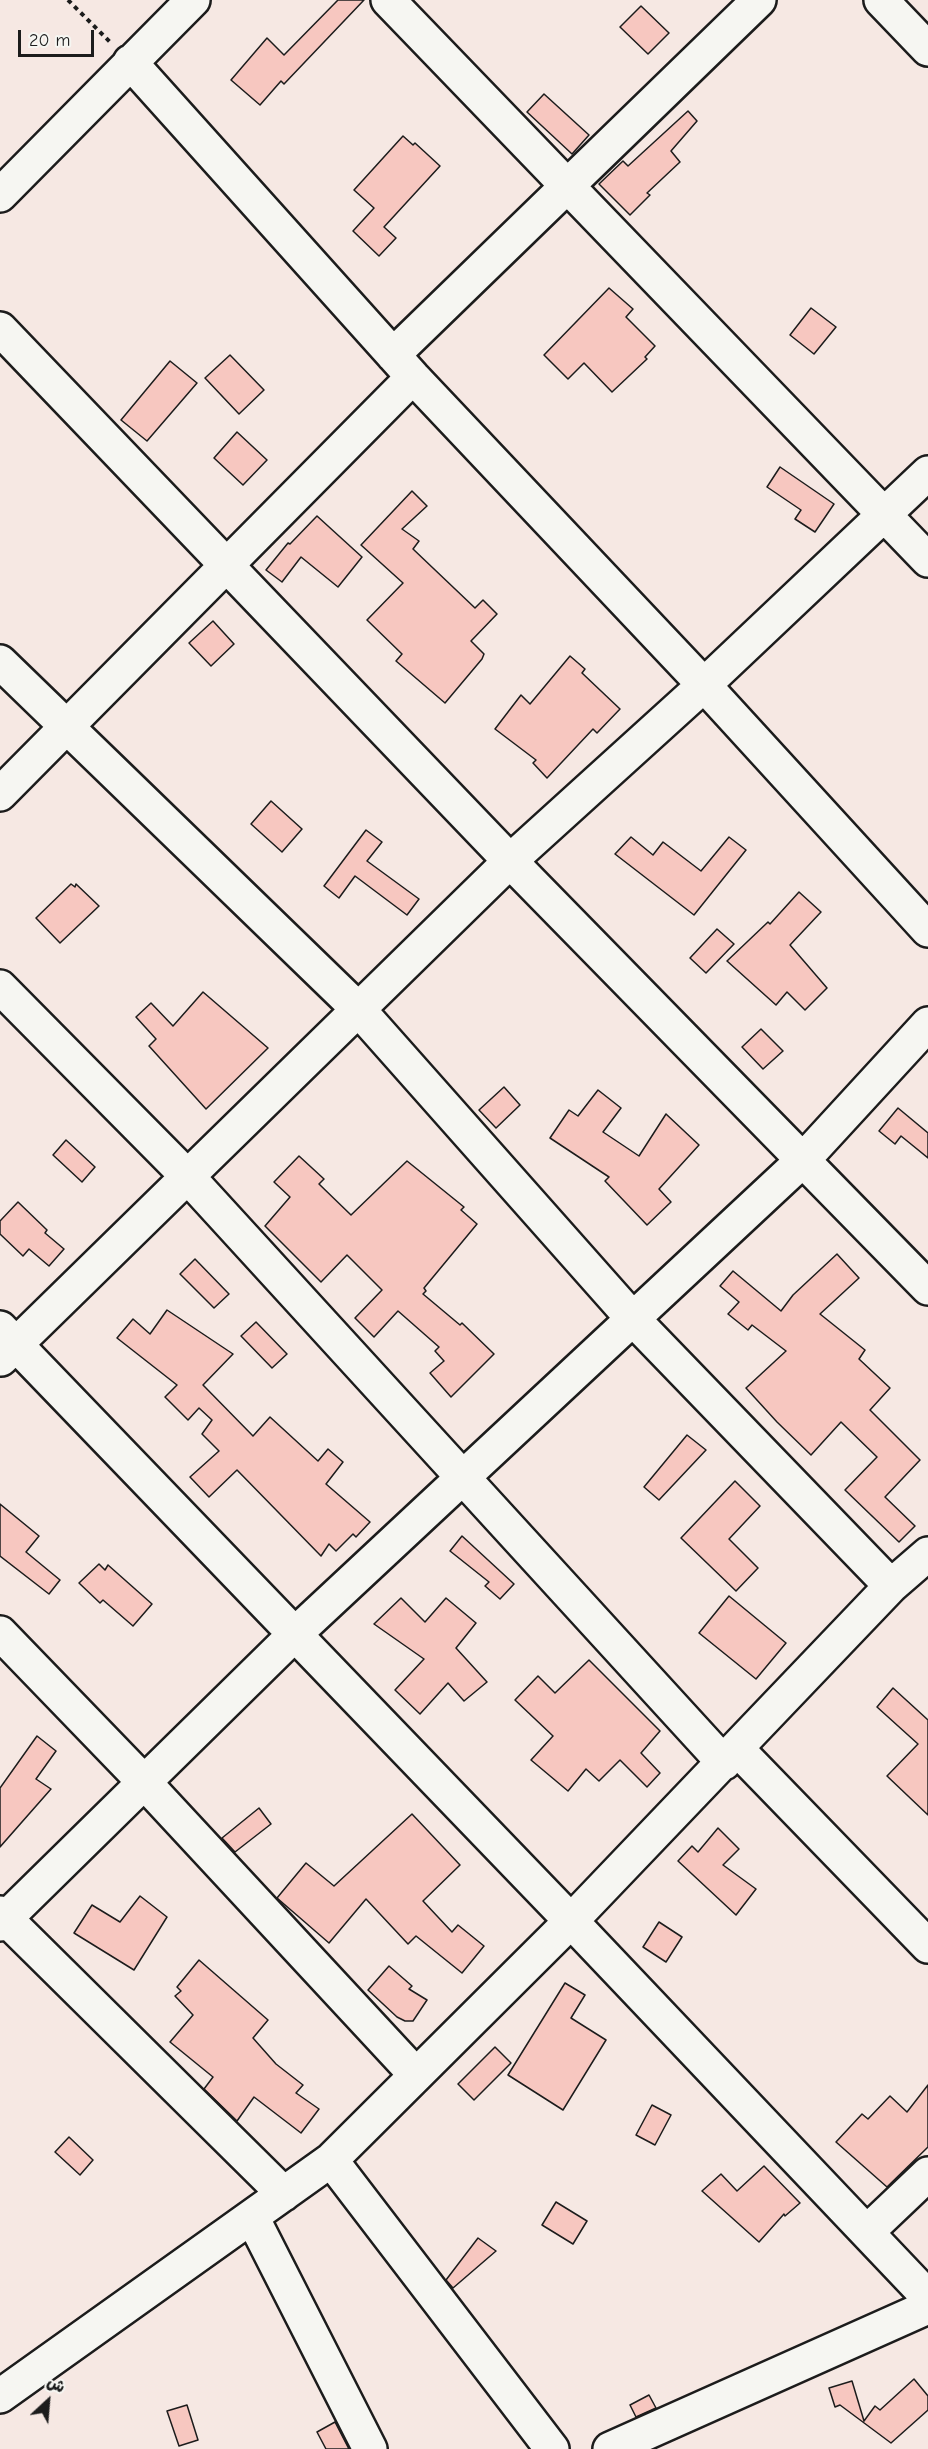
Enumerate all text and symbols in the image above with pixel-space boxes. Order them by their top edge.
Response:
scale bar [21,18,98,56]
text: 20 m [29,30,70,51]
north arrow [18,2371,78,2431]
text: ش [44,2373,68,2397]

